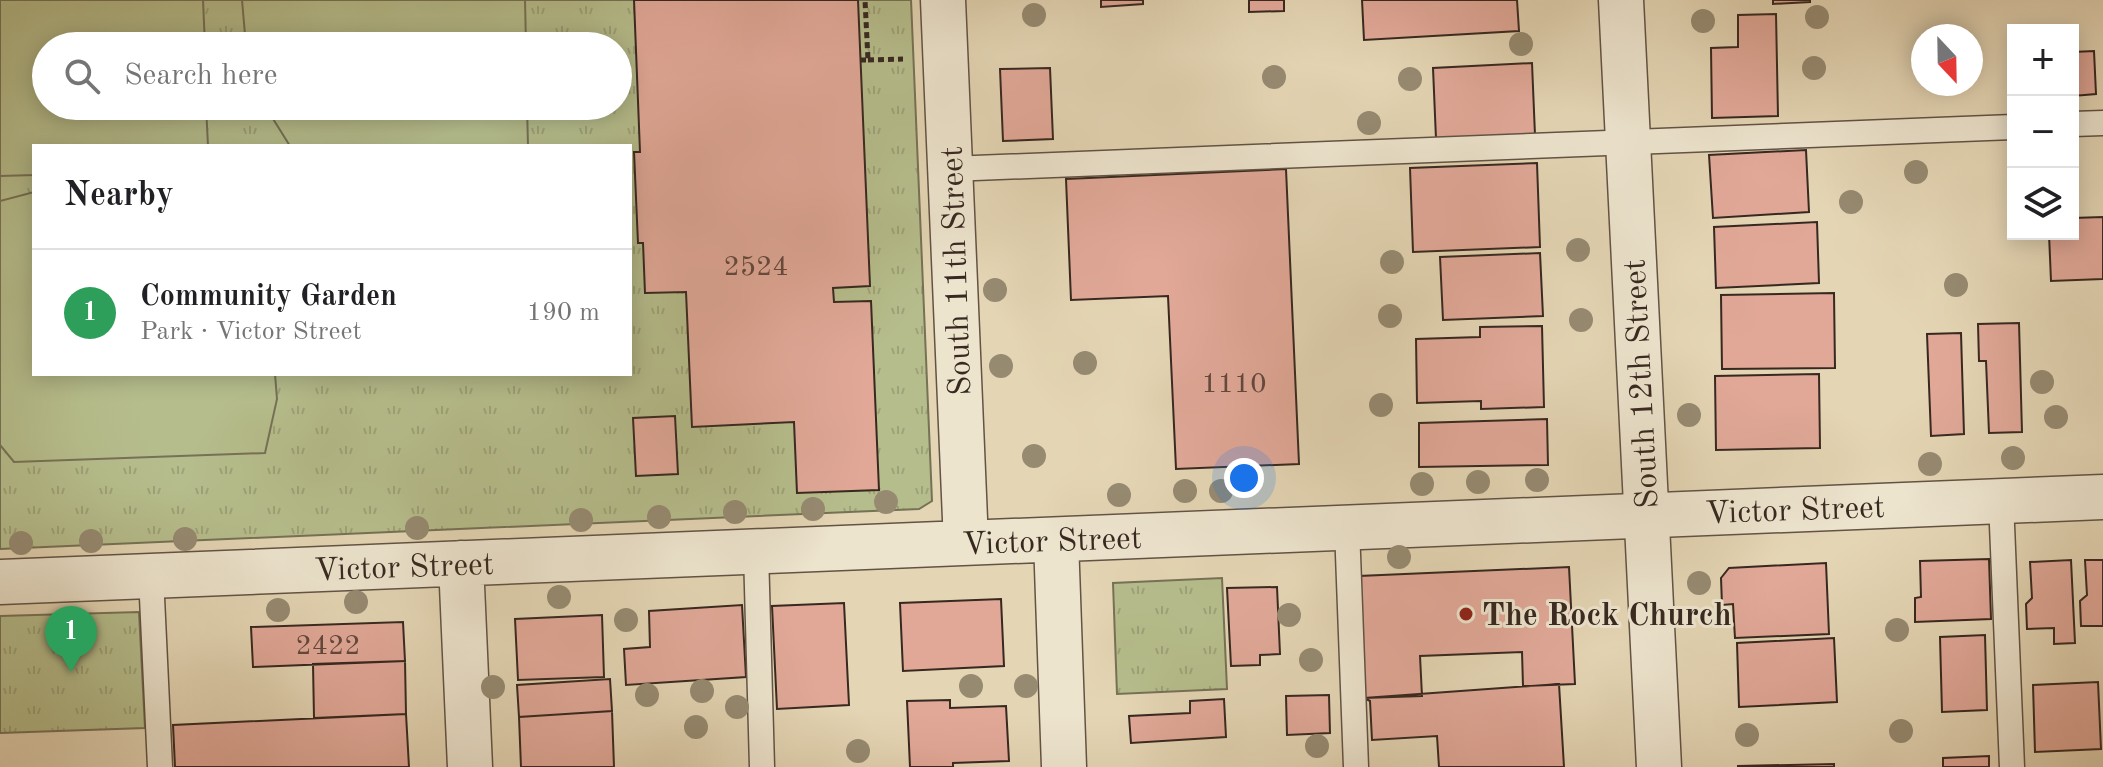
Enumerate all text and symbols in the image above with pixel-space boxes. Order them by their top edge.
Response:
north arrow [1911,24,1983,96]
map controls [2007,24,2079,240]
button: + [2007,24,2079,96]
search box [32,32,632,120]
icon: search [60,54,104,98]
text: Search here [124,61,278,91]
button: − [2007,96,2079,168]
street label: South 11th Street [938,145,978,396]
button: layers [2007,168,2079,240]
text: Nearby [64,179,174,213]
house number: 2524 [724,254,788,282]
street label: South 12th Street [1620,258,1666,509]
text: Community Garden [140,282,397,312]
text: 1 [82,300,98,326]
text: 190 m [527,300,600,326]
text: Park · Victor Street [140,319,362,345]
house number: 1110 [1202,371,1266,399]
your location [1224,458,1264,498]
street label: Victor Street [1705,493,1886,531]
street label: Victor Street [962,524,1143,562]
street label: Victor Street [314,550,495,588]
place label: The Rock Church [1482,601,1732,633]
marker: The Rock Church [1457,605,1475,623]
pin: 1 [45,606,97,672]
house number: 2422 [296,633,360,661]

